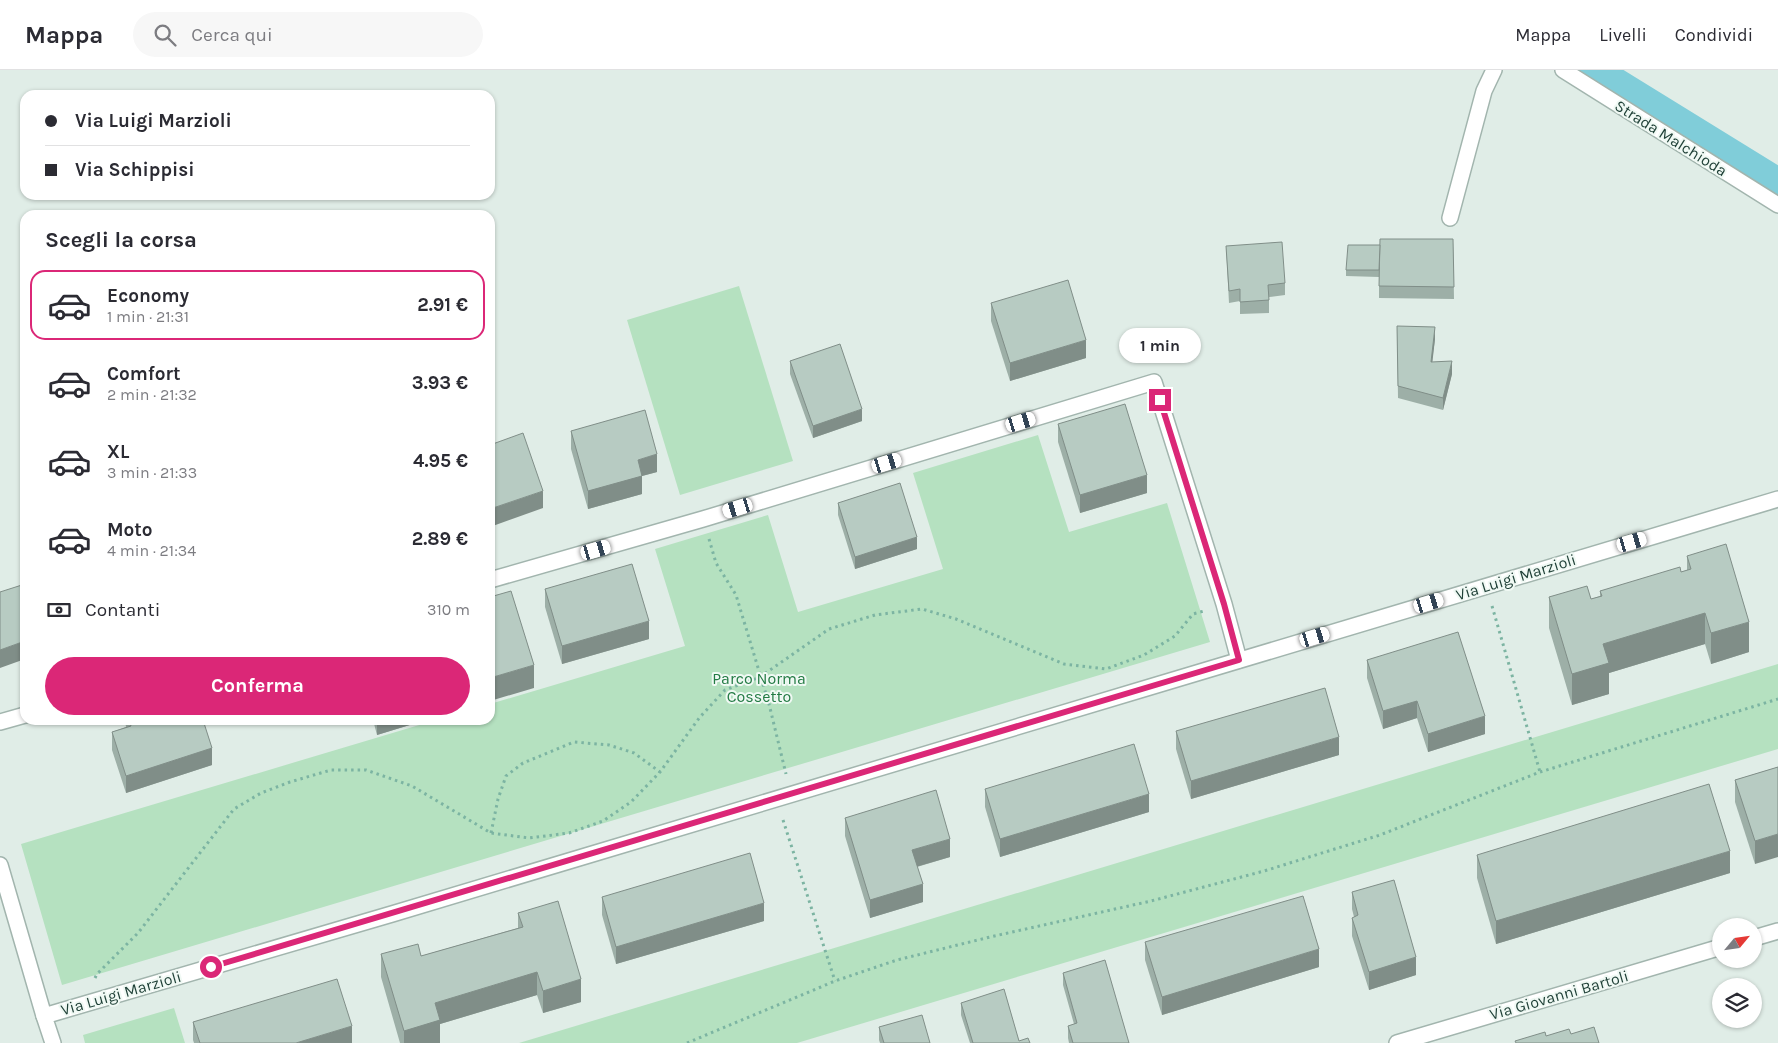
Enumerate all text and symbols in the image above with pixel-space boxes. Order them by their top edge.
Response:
search box [133,12,483,57]
text: Mappa [25,21,103,49]
icon: search [151,21,179,49]
text: Cerca qui [191,24,273,46]
text: Mappa [1515,24,1571,46]
text: Livelli [1599,24,1647,46]
text: Condividi [1675,24,1753,46]
street label: Strada Malchioda [1611,96,1731,180]
text: Via Luigi Marzioli [75,110,232,132]
text: Via Schippisi [75,159,195,181]
text: Scegli la corsa [45,227,197,253]
icon: car [47,283,92,328]
text: Economy [107,285,189,307]
text: 2.91 € [417,294,468,316]
text: 1 min · 21:31 [107,307,189,326]
callout: 1 min [1119,328,1201,362]
text: 1 min [1140,336,1180,355]
icon: car [47,361,92,406]
text: Comfort [107,363,181,385]
text: 3.93 € [412,372,468,394]
text: 2 min · 21:32 [107,385,197,404]
route end [1149,389,1171,411]
car [1004,410,1037,434]
icon: car [47,439,92,484]
text: XL [107,441,129,463]
text: 4.95 € [413,450,468,472]
car [870,451,903,475]
text: 3 min · 21:33 [107,463,197,482]
car [721,496,754,520]
icon: car [47,517,92,562]
text: Moto [107,519,153,541]
text: 2.89 € [412,528,468,550]
car [1615,531,1648,553]
car [579,539,612,561]
text: 4 min · 21:34 [107,541,196,560]
street label: Via Luigi Marzioli [1454,550,1578,604]
car [1412,591,1445,615]
icon: cash [45,596,73,624]
text: Contanti [85,599,160,621]
text: 310 m [427,600,470,619]
car [1298,625,1331,649]
button: Conferma [45,657,470,715]
park label: Parco Norma Cossetto [712,669,806,706]
north arrow [1712,918,1762,968]
map controls [1712,918,1762,1028]
route start [200,956,222,978]
street label: Via Giovanni Bartoli [1487,966,1631,1024]
street label: Via Luigi Marzioli [59,967,183,1019]
button: layers [1712,978,1762,1028]

